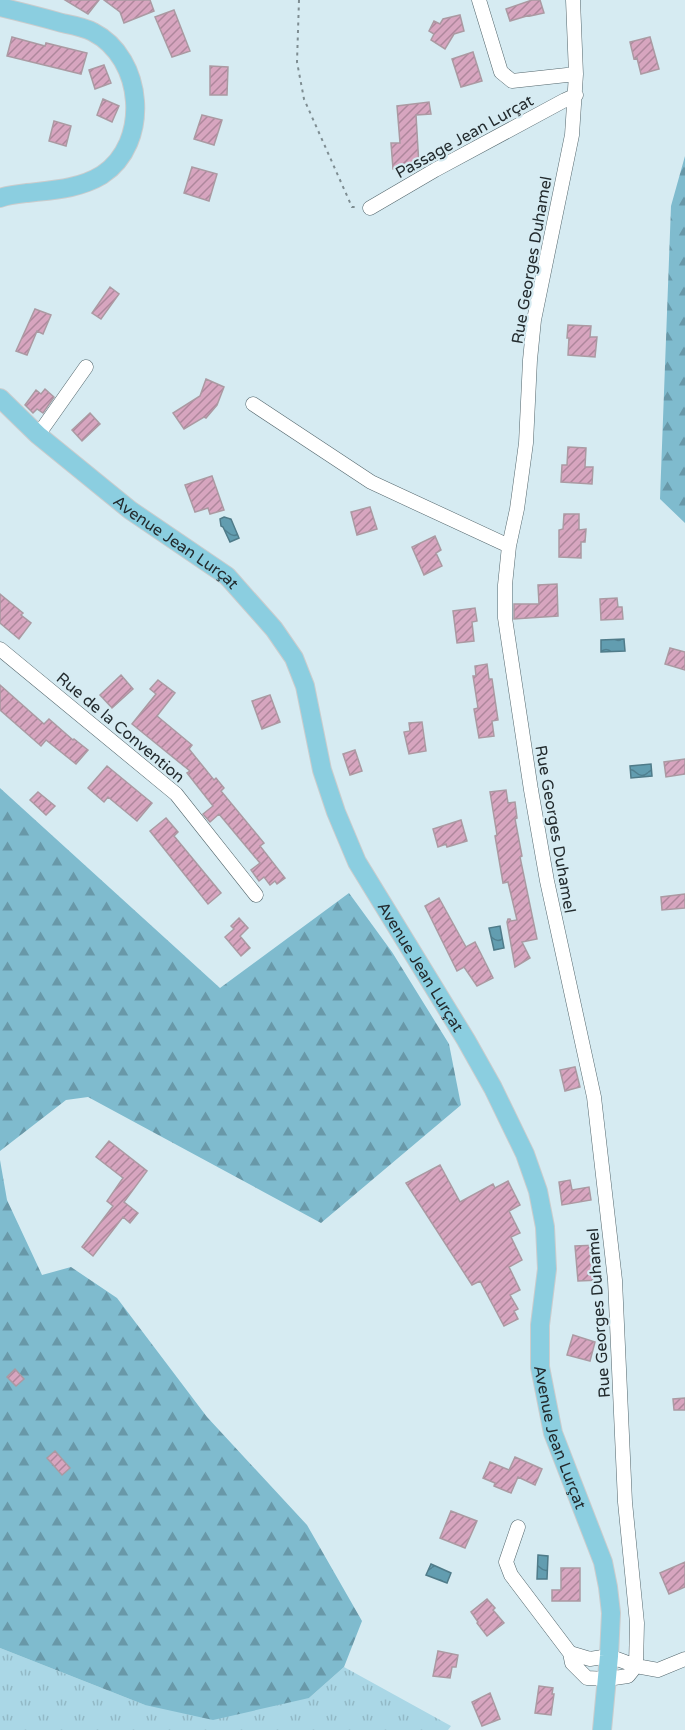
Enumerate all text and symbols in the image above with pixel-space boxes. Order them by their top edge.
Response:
street label: Passage Jean Lurçat [392,91,537,183]
street label: Rue Georges Duhamel [507,175,557,346]
street label: Avenue Jean Lurçat [109,491,243,593]
street label: Rue de la Convention [52,668,189,787]
street label: Rue Georges Duhamel [530,744,580,915]
street label: Avenue Jean Lurçat [373,898,468,1036]
street label: Rue Georges Duhamel [583,1227,615,1399]
street label: Avenue Jean Lurçat [529,1364,590,1512]

